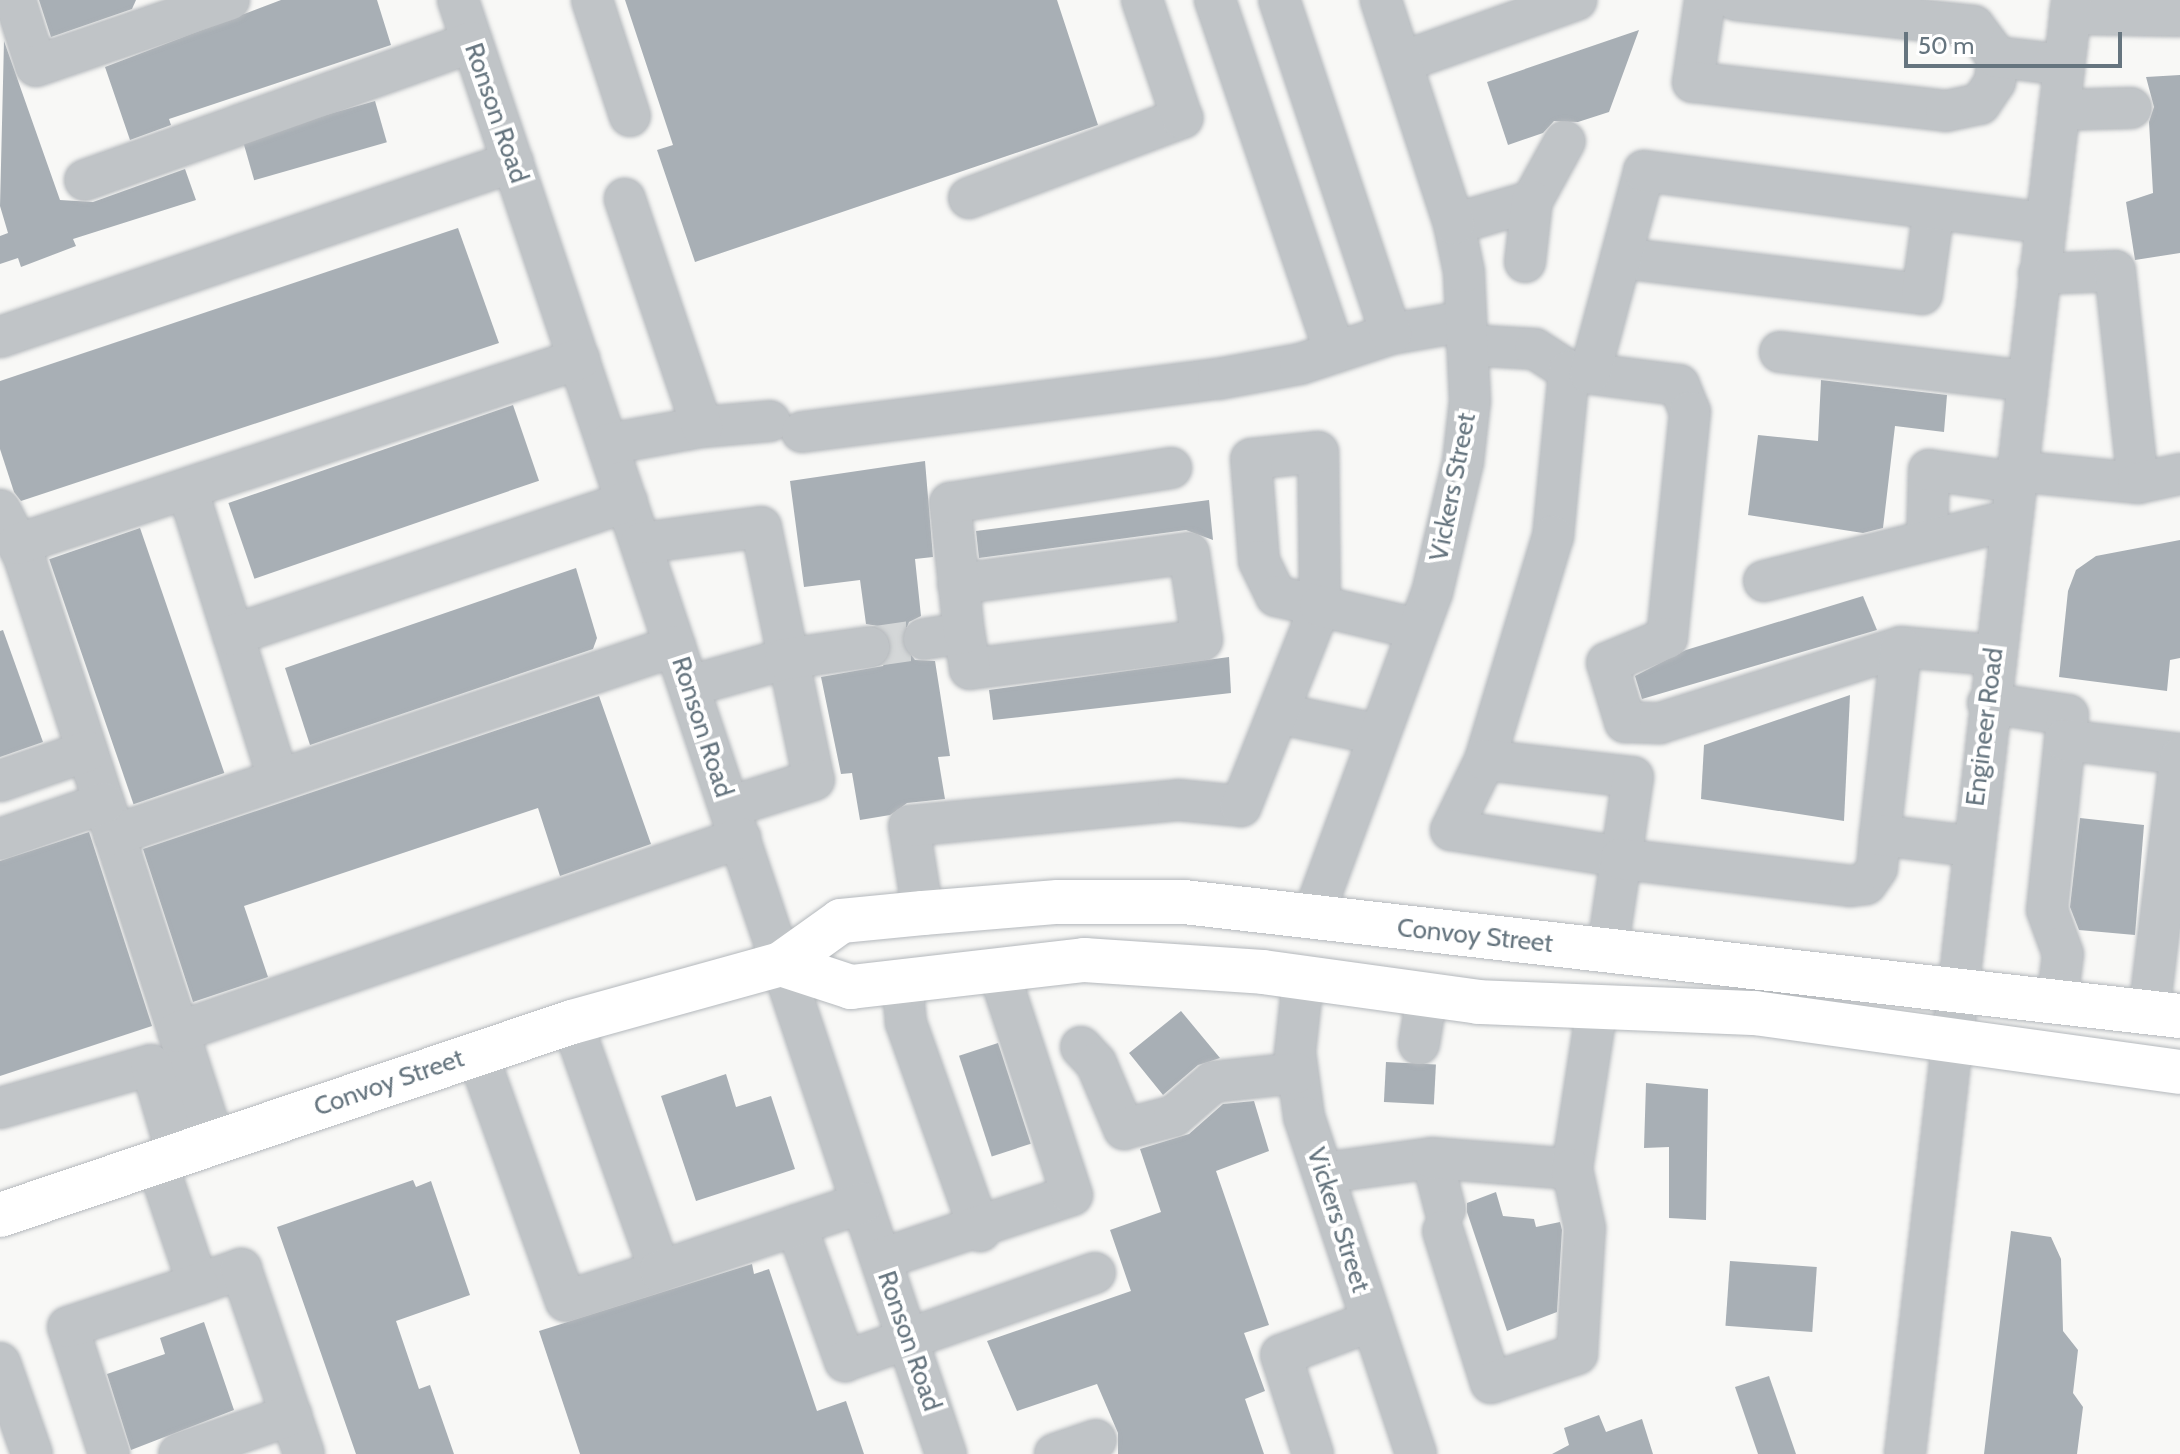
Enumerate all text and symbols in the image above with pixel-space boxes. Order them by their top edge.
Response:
scale bar [1908,16,2126,66]
text: 50 m [1918,31,1974,60]
street label: Ronson Road [458,39,534,187]
street label: Vickers Street [1423,410,1483,564]
street label: Engineer Road [1960,646,2010,808]
street label: Ronson Road [665,653,739,801]
street label: Convoy Street [1396,912,1554,960]
street label: Convoy Street [310,1043,468,1123]
street label: Vickers Street [1300,1144,1376,1296]
street label: Ronson Road [871,1267,947,1415]

